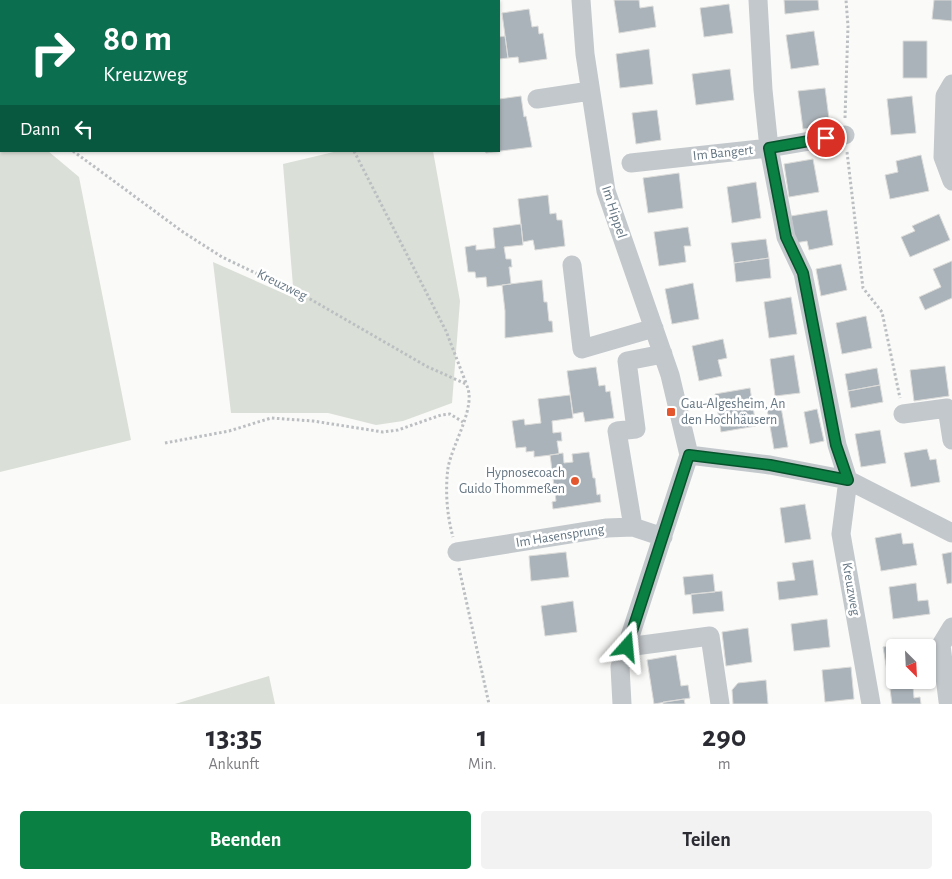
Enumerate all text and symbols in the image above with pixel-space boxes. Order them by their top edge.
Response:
icon: right [20,20,85,85]
text: 80 m [103,22,172,57]
text: Kreuzweg [103,63,187,85]
icon: left [70,115,98,143]
pin [805,117,847,159]
text: Dann [20,120,60,139]
icon: arrive [812,124,840,152]
street label: Im Bangert [692,143,754,163]
street label: Im Hippel [599,184,629,240]
street label: Kreuzweg [255,267,309,303]
place label: Gau-Algesheim, An den Hochhäusern [681,397,785,427]
marker: Gau-Algesheim, An den Hochhäusern [665,406,677,418]
place label: Hypnosecoach Guido Thommeßen [459,466,565,496]
marker: Hypnosecoach Guido Thommeßen [569,475,581,487]
street label: Im Hasensprung [515,522,605,550]
street label: Kreuzweg [839,561,863,617]
position arrow [600,620,652,672]
north arrow [886,639,936,689]
map controls [886,639,936,689]
text: 13:35 [206,722,262,752]
text: 1 [477,722,488,752]
text: 290 [702,722,746,752]
text: Ankunft [209,756,259,772]
text: Min. [468,756,496,772]
text: m [718,756,731,772]
button: Beenden [20,811,471,869]
button: Teilen [481,811,932,869]

